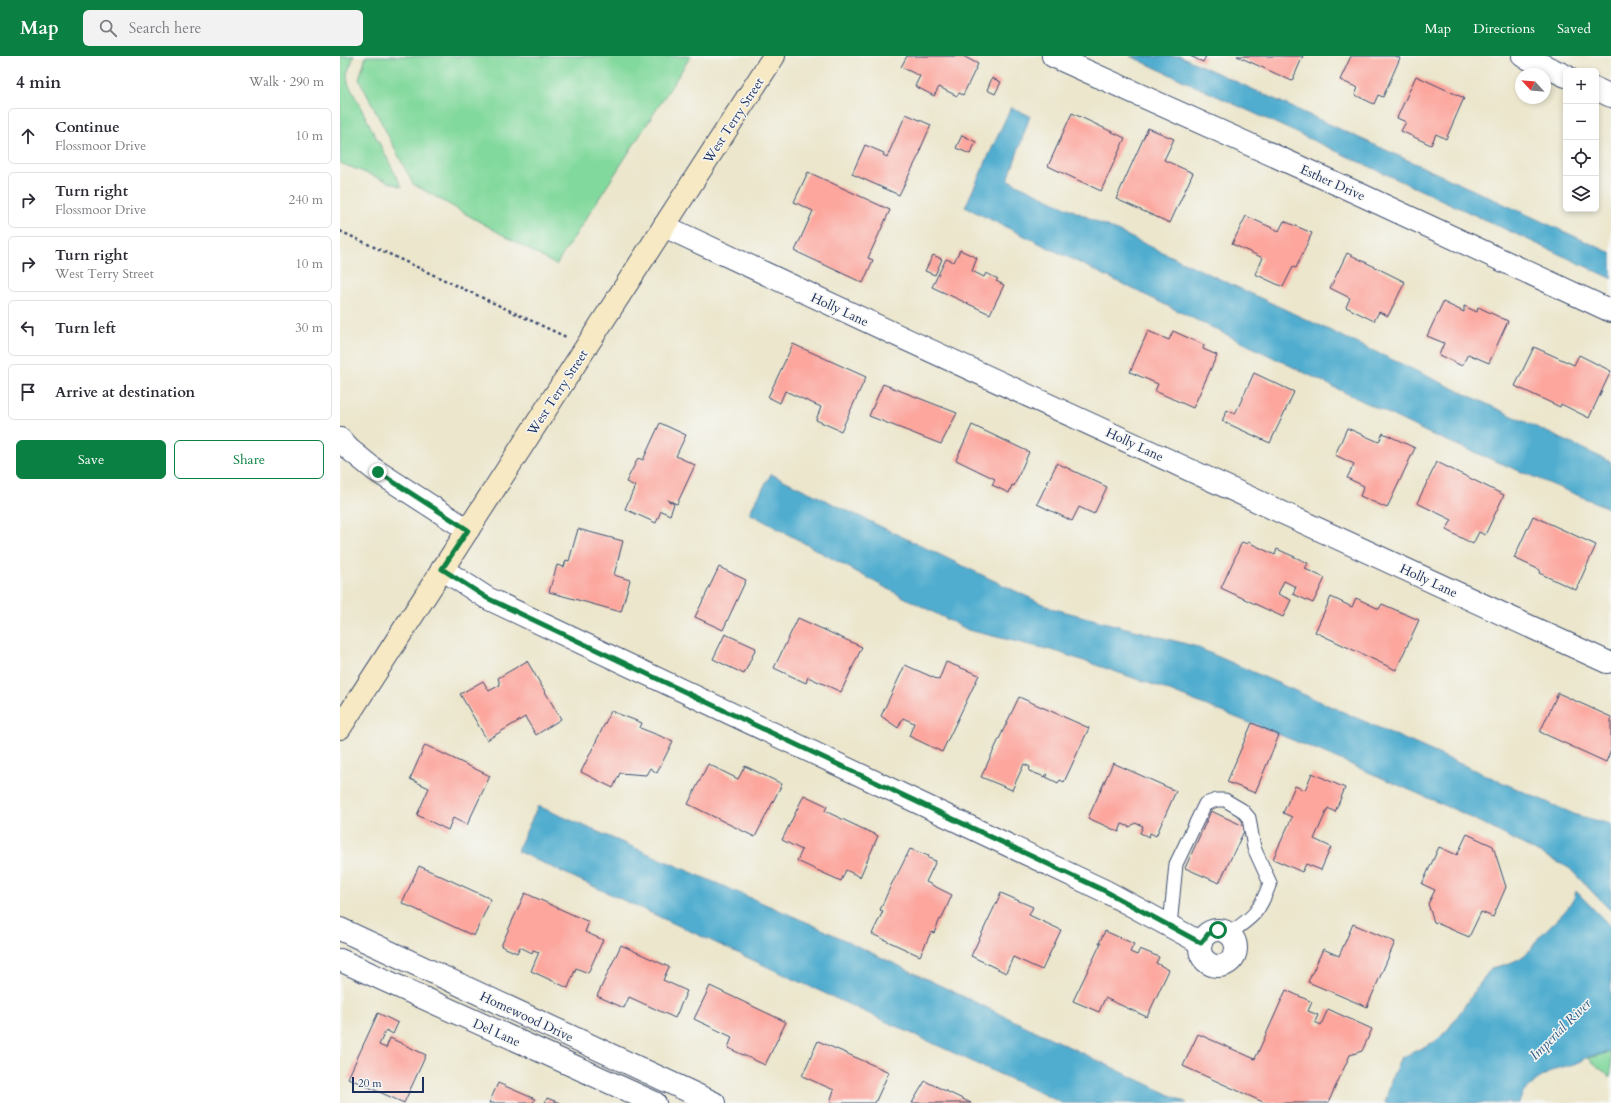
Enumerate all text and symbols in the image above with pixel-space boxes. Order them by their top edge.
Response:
search box [83,10,363,46]
text: Map [20,15,59,41]
icon: search [97,17,119,39]
text: Search here [129,18,201,38]
text: Map [1425,19,1451,38]
text: Directions [1473,19,1535,38]
text: Saved [1557,19,1591,38]
north arrow [1515,68,1551,104]
map controls [1563,68,1599,212]
button: + [1563,68,1599,104]
text: 4 min [16,71,61,94]
text: Walk · 290 m [249,73,324,91]
street label: West Terry Street [699,74,768,168]
button: − [1563,104,1599,140]
text: Continue [55,117,120,137]
icon: ahead [17,125,39,147]
text: 10 m [295,127,323,145]
text: Flossmoor Drive [55,137,146,155]
button: locate [1563,140,1599,176]
street label: Esther Drive [1297,161,1368,205]
button: layers [1563,176,1599,212]
text: Turn right [55,181,128,201]
icon: right [17,189,39,211]
text: 240 m [289,191,323,209]
text: Flossmoor Drive [55,201,146,219]
text: Turn right [55,245,128,265]
icon: right [17,253,39,275]
text: 10 m [295,255,323,273]
text: West Terry Street [55,265,154,283]
street label: Holly Lane [808,289,871,331]
icon: left [17,317,39,339]
text: Turn left [55,318,116,338]
text: 30 m [295,319,323,337]
street label: West Terry Street [523,346,592,440]
icon: arrive [17,381,39,403]
text: Arrive at destination [55,382,195,402]
street label: Holly Lane [1103,424,1166,466]
button: Save [16,440,166,479]
button: Share [174,440,324,479]
route end [369,463,387,481]
street label: Holly Lane [1397,560,1460,602]
route start [1209,921,1227,939]
street label: Homewood Drive [477,987,576,1046]
water label: Imperial River [1525,994,1596,1064]
street label: Del Lane [470,1015,523,1051]
scale bar [352,1075,424,1094]
text: 20 m [358,1076,382,1091]

